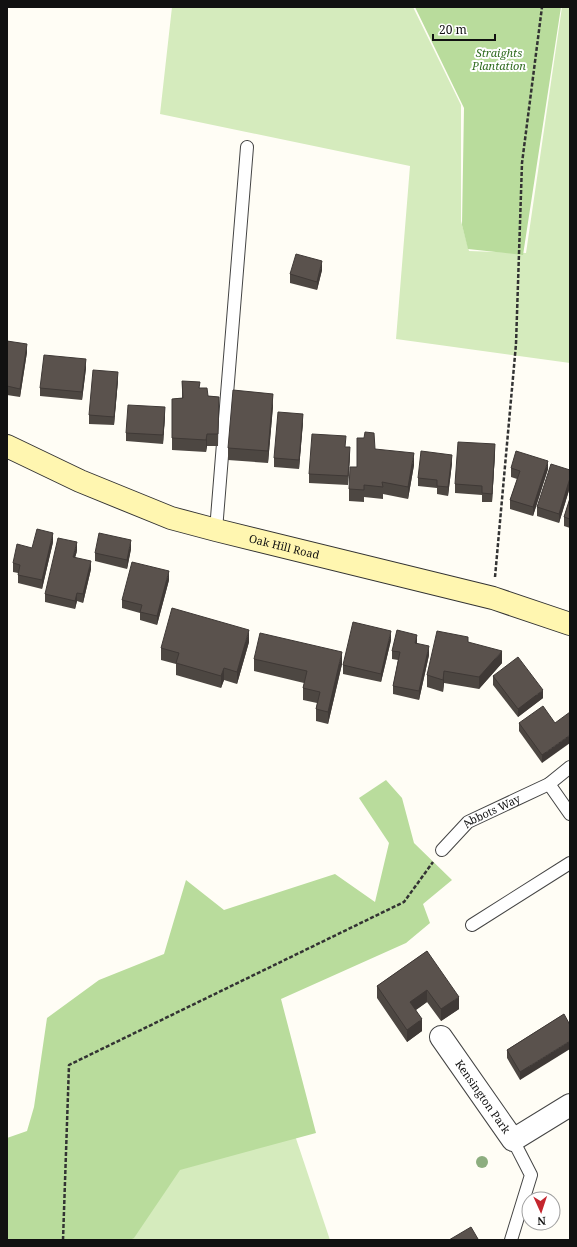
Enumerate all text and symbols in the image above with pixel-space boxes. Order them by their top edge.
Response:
scale bar [433,16,495,42]
text: 20 m [439,21,467,38]
park label: Straights Plantation [471,45,526,73]
street label: Oak Hill Road [247,530,321,562]
street label: Abbots Way [458,790,523,831]
street label: Kensington Park [452,1057,515,1137]
north arrow [521,1191,561,1231]
text: N [536,1214,546,1229]

